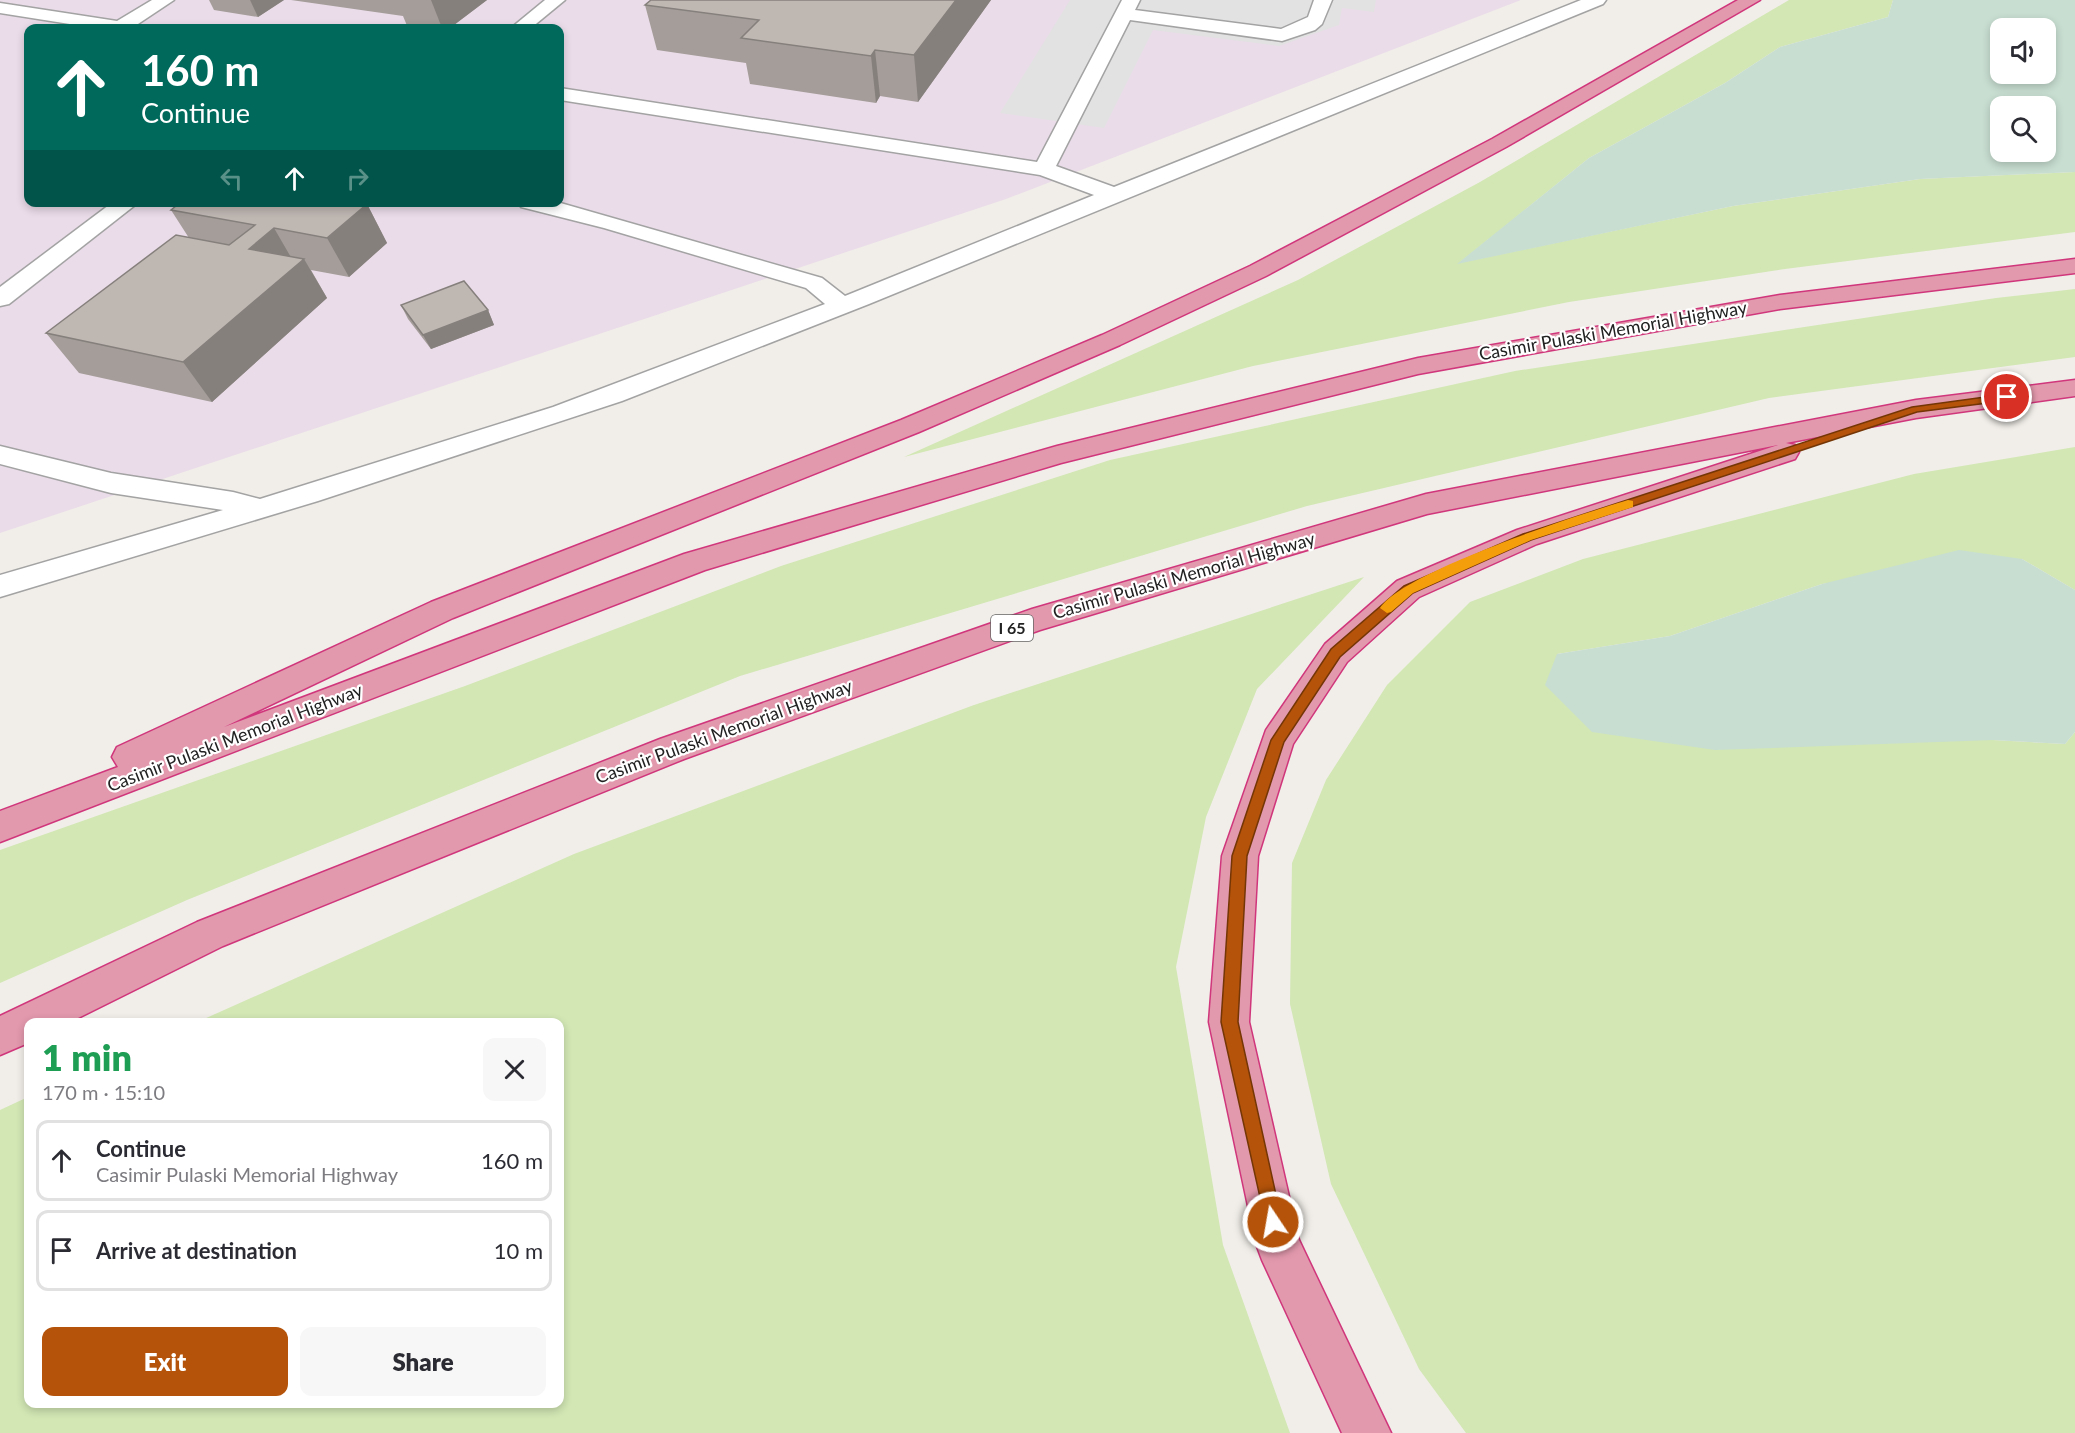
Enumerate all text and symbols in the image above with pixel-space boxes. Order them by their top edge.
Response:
map controls [1990,18,2056,162]
button: sound [1990,18,2056,84]
text: 160 m [141,45,259,95]
icon: ahead [42,48,120,126]
text: Continue [141,96,250,129]
button: search [1990,96,2056,162]
icon: left [215,162,248,195]
icon: ahead [278,162,311,195]
icon: right [341,162,374,195]
street label: Casimir Pulaski Memorial Highway [1477,295,1749,364]
pin [1981,371,2032,422]
icon: arrive [1990,380,2023,413]
street label: Casimir Pulaski Memorial Highway [1050,527,1318,623]
road number: I 65 [991,615,1033,641]
street label: Casimir Pulaski Memorial Highway [592,674,856,788]
street label: Casimir Pulaski Memorial Highway [104,678,366,796]
text: 1 min [42,1035,132,1079]
button: close [483,1038,546,1101]
text: 170 m · 15:10 [42,1080,165,1104]
text: Continue [96,1135,186,1162]
icon: ahead [45,1144,78,1177]
text: 160 m [481,1147,543,1174]
text: Casimir Pulaski Memorial Highway [96,1162,398,1186]
position arrow [1241,1190,1305,1254]
icon: arrive [45,1234,78,1267]
text: Arrive at destination [96,1237,297,1264]
text: 10 m [494,1237,543,1264]
button: Exit [42,1327,288,1396]
button: Share [300,1327,546,1396]

